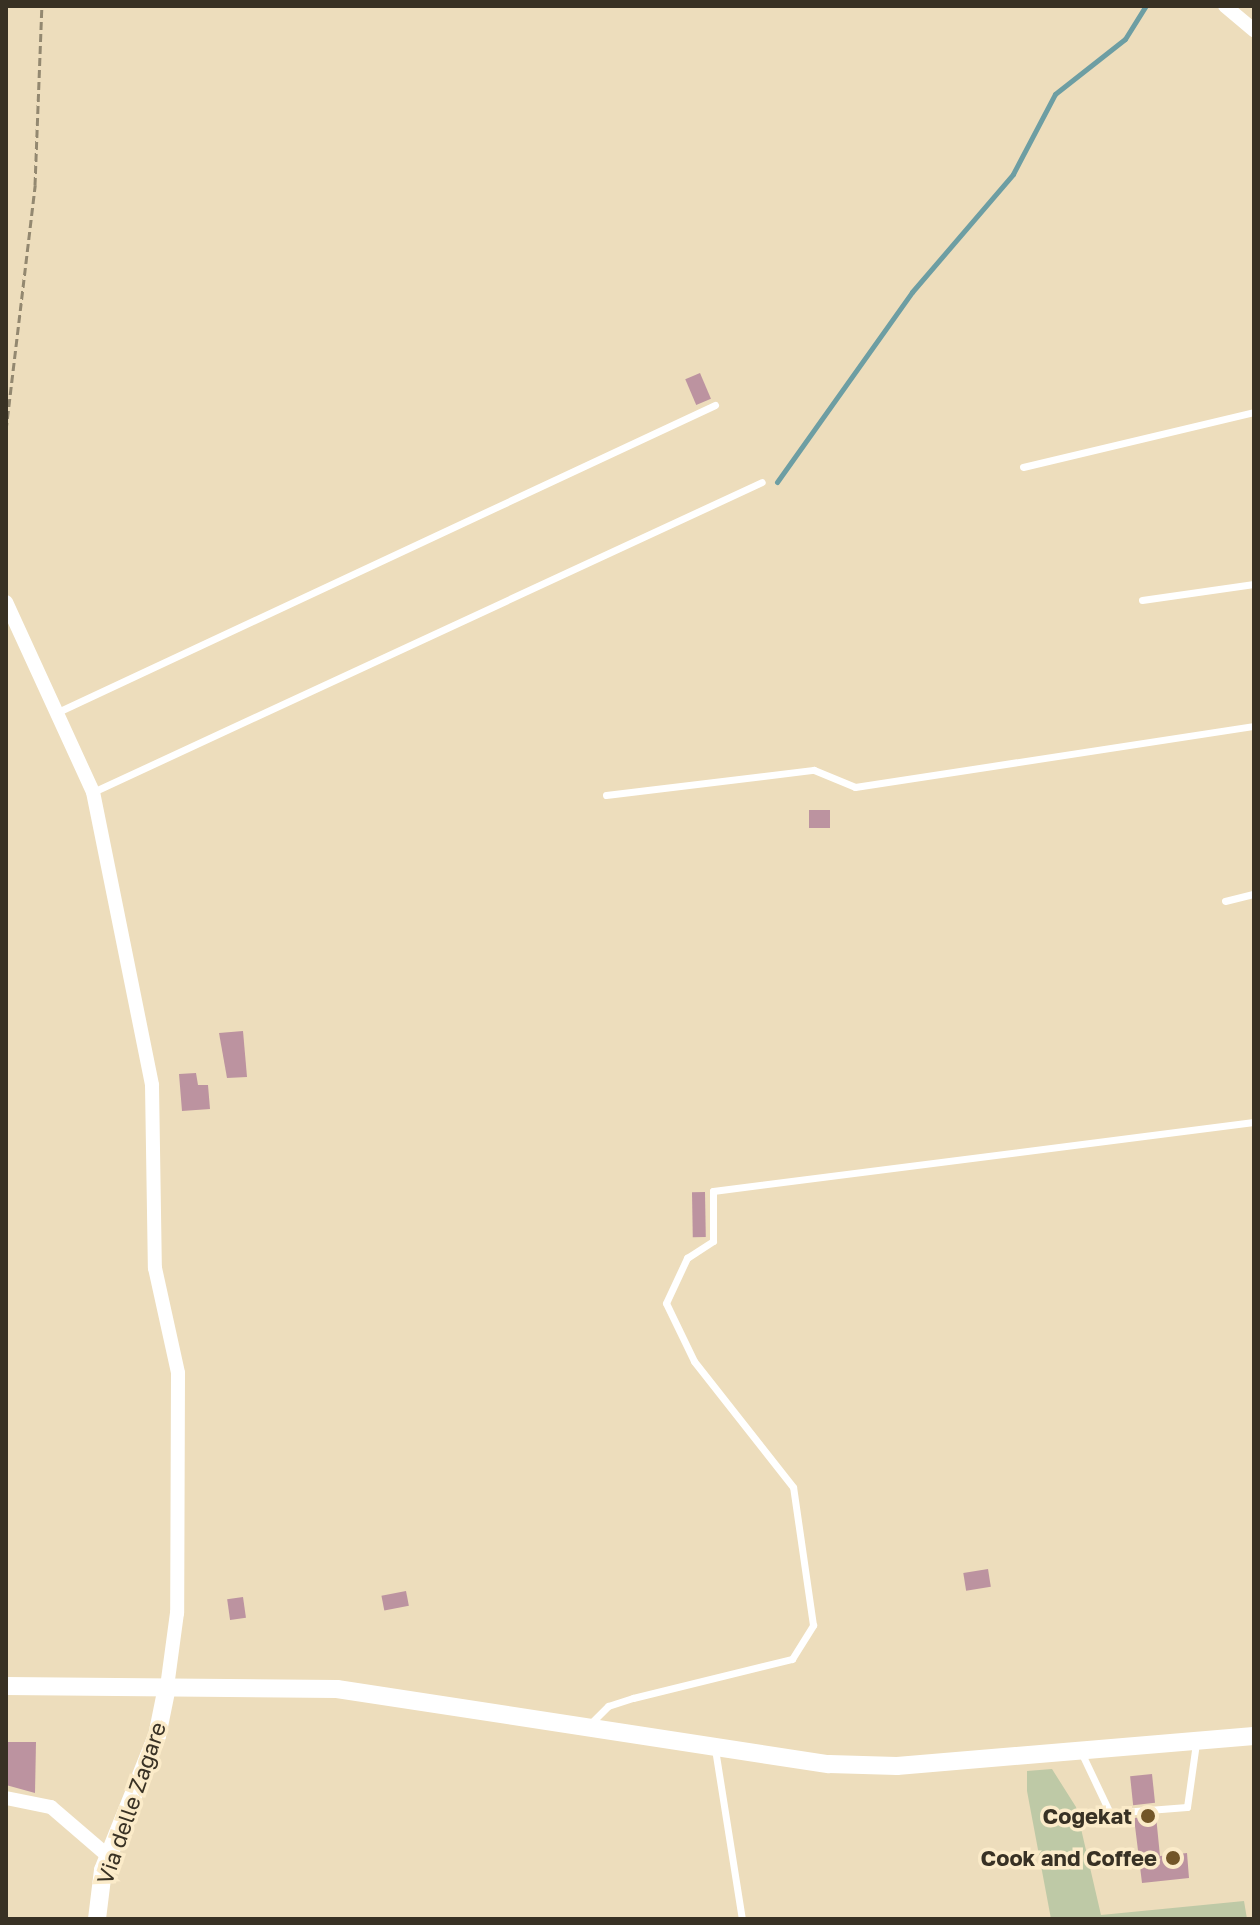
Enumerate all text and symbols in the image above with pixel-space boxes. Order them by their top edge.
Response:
street label: Via delle Zagare [91,1718,171,1888]
place label: Cogekat [1043,1803,1132,1829]
marker: Cogekat [1139,1807,1157,1825]
place label: Cook and Coffee [981,1845,1157,1871]
marker: Cook and Coffee [1164,1849,1182,1867]

